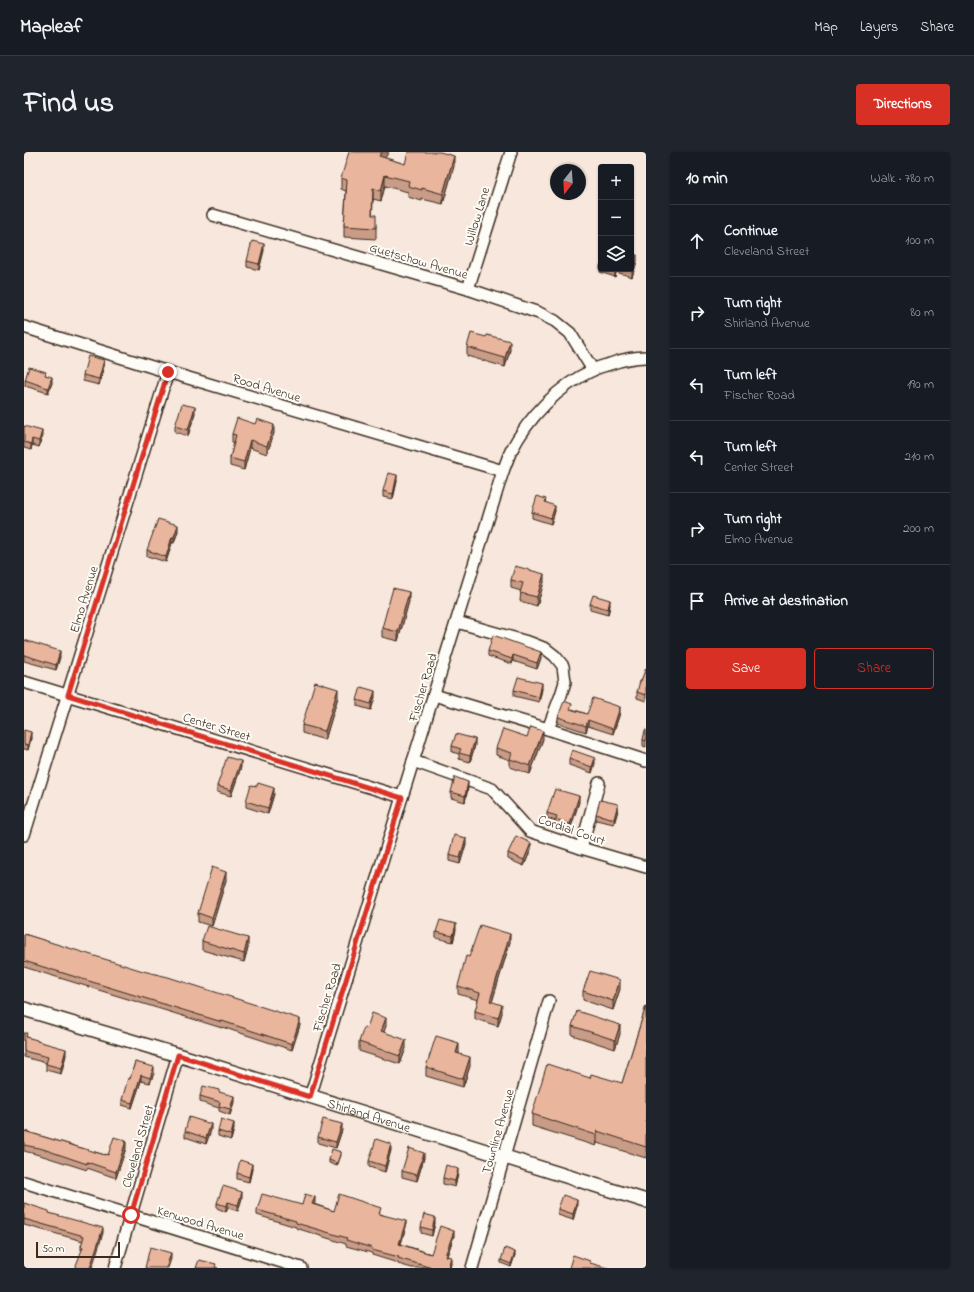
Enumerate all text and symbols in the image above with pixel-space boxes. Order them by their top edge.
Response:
text: Mapleaf [20,14,82,41]
text: Map [814,17,838,38]
text: Layers [860,17,898,38]
text: Share [920,17,954,38]
text: Find us [24,84,114,125]
button: Directions [856,84,950,125]
north arrow [550,164,586,200]
map controls [598,164,634,272]
button: + [598,164,634,200]
text: 10 min [686,166,728,191]
text: Walk · 780 m [871,169,934,188]
street label: Willow Lane [460,185,495,248]
button: − [598,200,634,236]
text: Continue [724,220,778,242]
icon: ahead [686,230,708,252]
text: 100 m [905,231,934,250]
button: layers [598,236,634,272]
street label: Guetschow Avenue [367,238,470,285]
text: Cleveland Street [724,242,809,261]
text: Turn right [724,292,782,314]
icon: right [686,302,708,324]
text: 80 m [910,303,934,322]
text: Shirland Avenue [724,314,810,333]
route end [159,363,177,381]
text: Turn left [724,364,777,386]
street label: Rood Avenue [230,369,303,408]
icon: left [686,374,708,396]
text: 190 m [907,375,934,394]
text: Fischer Road [724,386,795,405]
text: Turn left [724,436,777,458]
icon: left [686,446,708,468]
text: 210 m [904,447,934,466]
text: Center Street [724,458,794,477]
text: Turn right [724,508,782,530]
icon: right [686,518,708,540]
text: 200 m [903,519,934,538]
text: Elmo Avenue [724,530,793,549]
street label: Elmo Avenue [65,563,104,635]
icon: arrive [686,590,708,612]
text: Arrive at destination [724,590,848,612]
button: Save [686,648,806,689]
button: Share [814,648,934,689]
street label: Fischer Road [404,650,443,725]
street label: Center Street [181,708,253,747]
street label: Cordial Court [535,810,608,851]
street label: Fischer Road [308,960,347,1035]
street label: Townline Avenue [477,1087,520,1176]
street label: Shirland Avenue [325,1094,413,1138]
street label: Cleveland Street [118,1102,160,1190]
street label: Kenwood Avenue [155,1201,246,1246]
route start [122,1206,140,1224]
scale bar [36,1240,120,1259]
text: 50 m [42,1241,64,1257]

